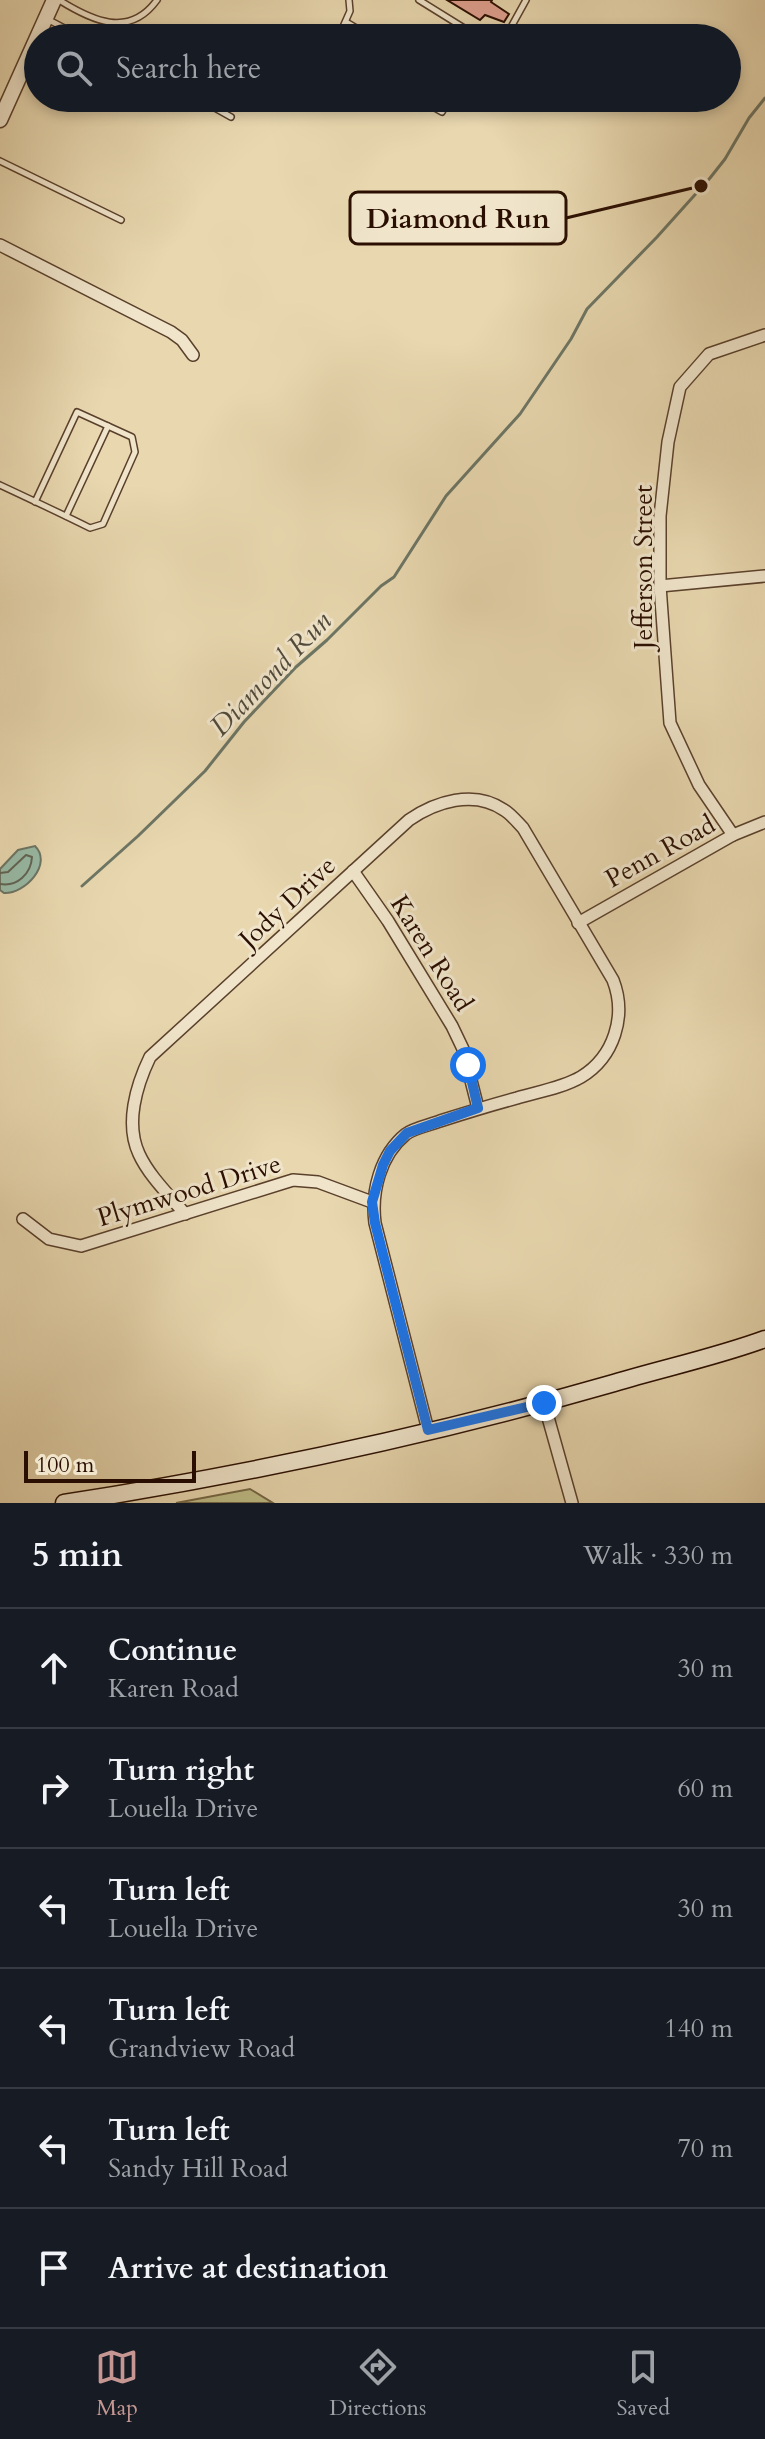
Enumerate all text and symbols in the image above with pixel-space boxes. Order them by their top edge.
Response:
search box [24,24,741,112]
icon: search [52,46,96,90]
text: Search here [116,48,261,89]
callout: Diamond Run [350,192,566,244]
text: Diamond Run [366,200,550,238]
street label: Jefferson Street [626,485,661,653]
water label: Diamond Run [201,603,340,744]
street label: Penn Road [599,807,722,896]
street label: Jody Drive [228,849,343,959]
street label: Karen Road [382,889,481,1018]
route start [450,1047,486,1083]
street label: Plymwood Drive [93,1146,285,1235]
route end [526,1385,562,1421]
scale bar [24,1447,196,1483]
text: 100 m [36,1450,94,1480]
text: 5 min [32,1532,123,1578]
text: Walk · 330 m [583,1538,733,1573]
text: Continue [108,1630,237,1671]
icon: ahead [32,1646,76,1690]
text: 30 m [677,1651,733,1686]
text: Karen Road [108,1671,239,1706]
text: Turn right [108,1750,254,1791]
icon: right [32,1766,76,1810]
text: 60 m [677,1771,733,1806]
text: Louella Drive [108,1791,258,1826]
text: Turn left [108,1870,230,1911]
icon: left [32,1886,76,1930]
text: 30 m [677,1891,733,1926]
text: Louella Drive [108,1911,258,1946]
text: Turn left [108,1990,230,2031]
icon: left [32,2006,76,2050]
text: 140 m [664,2011,733,2046]
text: Grandview Road [108,2031,295,2066]
text: Turn left [108,2110,230,2151]
icon: left [32,2126,76,2170]
text: 70 m [677,2131,733,2166]
text: Sandy Hill Road [108,2151,288,2186]
icon: arrive [32,2246,76,2290]
text: Arrive at destination [108,2248,388,2289]
tab: Map [95,2345,139,2423]
tab: Directions [329,2345,426,2423]
tab: Saved [617,2345,670,2423]

